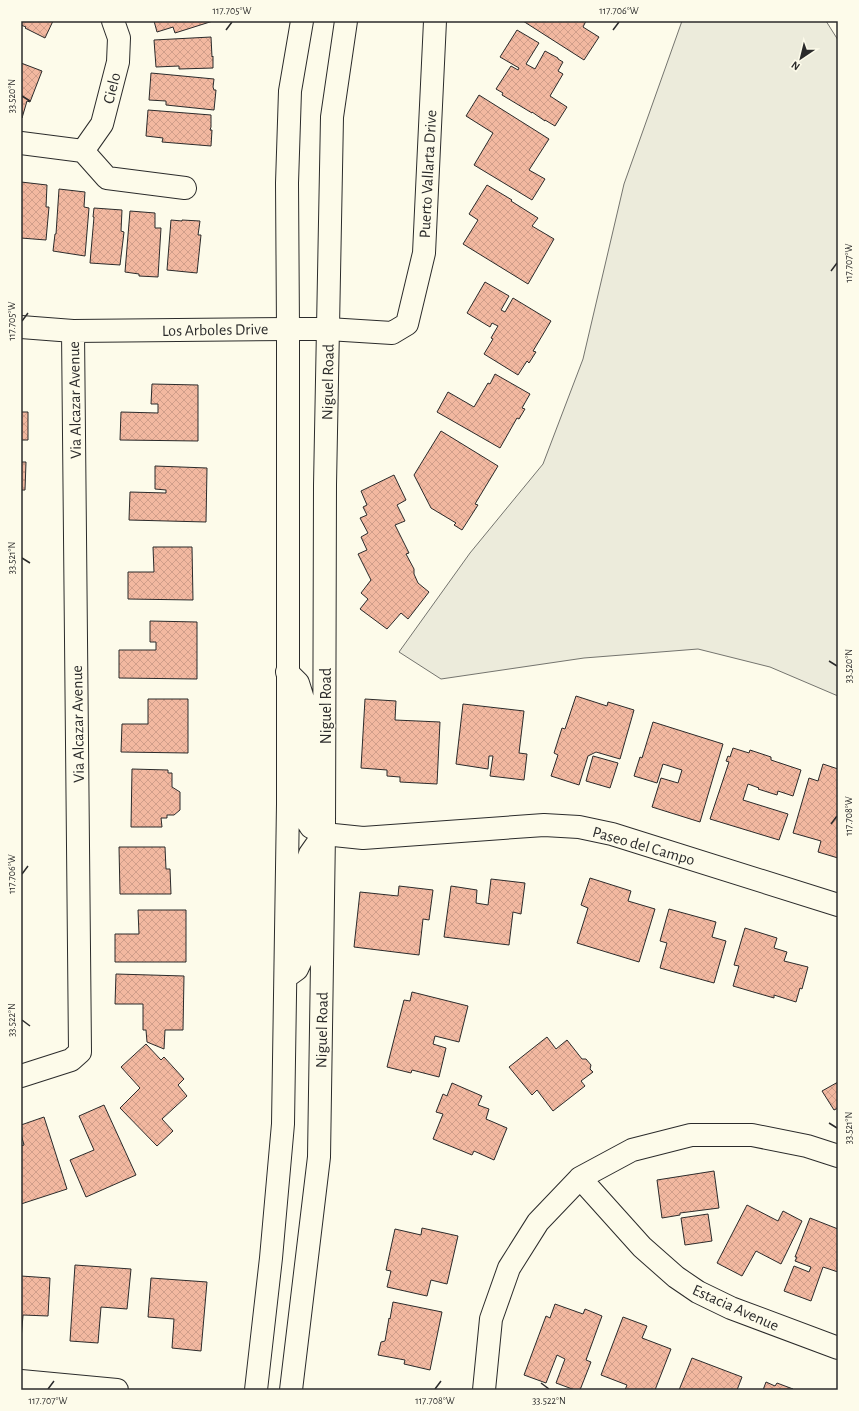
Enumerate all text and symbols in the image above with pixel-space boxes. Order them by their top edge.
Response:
text: 117.705°W [213,6,252,16]
text: 117.706°W [599,6,639,16]
north arrow [781,38,821,78]
text: N [789,59,802,72]
street label: Cielo [100,71,124,105]
text: 33.520°N [7,79,17,113]
street label: Puerto Vallarta Drive [417,110,439,239]
text: 117.707°W [844,243,854,282]
text: 117.705°W [7,301,17,340]
street label: Los Arboles Drive [162,321,268,339]
street label: Via Alcazar Avenue [66,341,84,459]
street label: Niguel Road [319,344,337,420]
text: 33.521°N [7,542,17,574]
text: 33.520°N [844,649,854,683]
street label: Via Alcazar Avenue [69,665,87,783]
street label: Niguel Road [318,668,334,744]
text: 117.708°W [844,796,854,836]
street label: Paseo del Campo [591,824,697,868]
text: 117.706°W [7,854,17,894]
street label: Niguel Road [313,992,331,1068]
text: 33.522°N [7,1003,17,1037]
text: 33.521°N [844,1112,854,1144]
street label: Estacia Avenue [690,1282,781,1334]
text: 117.707°W [29,1396,68,1406]
text: 117.708°W [415,1396,455,1406]
text: 33.522°N [532,1396,566,1406]

